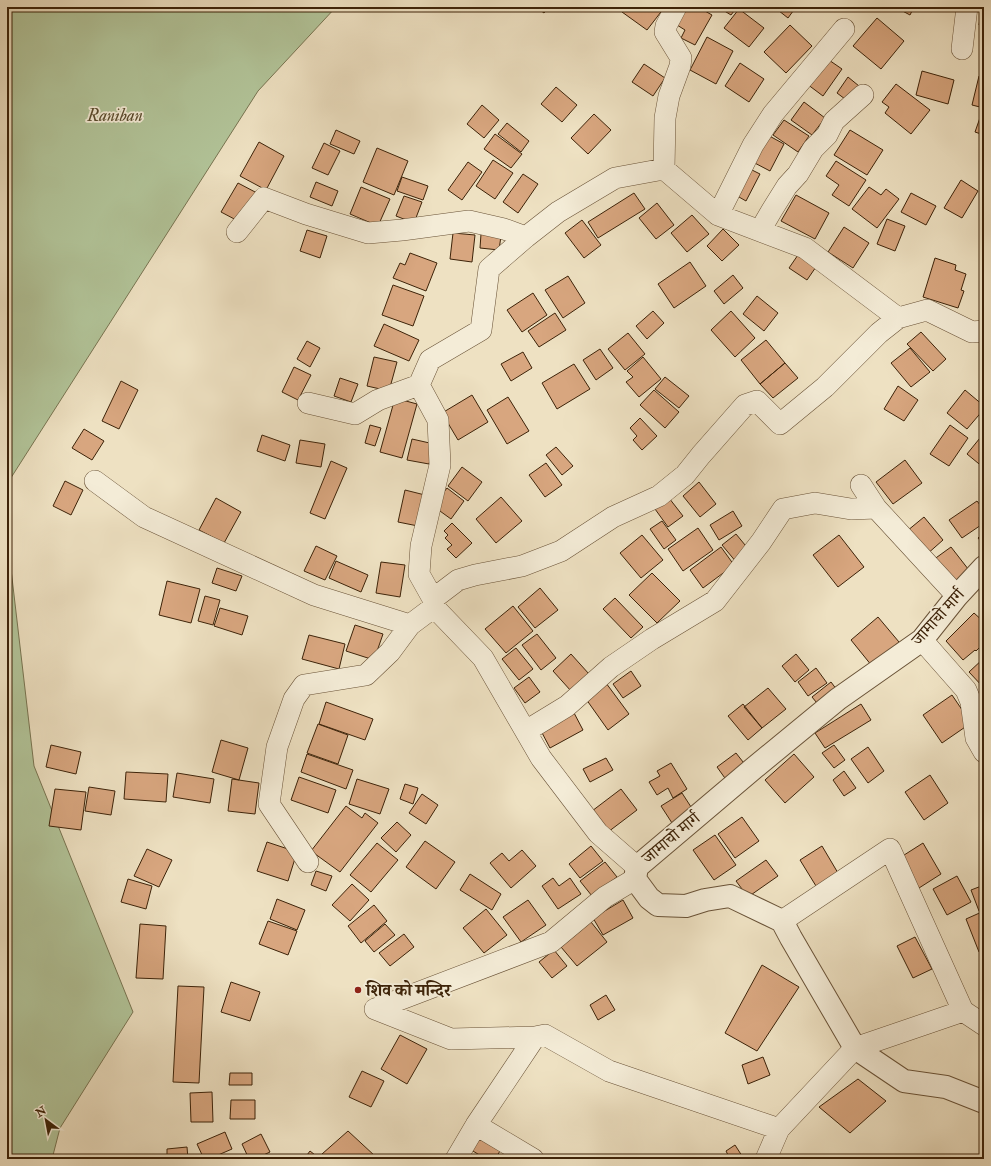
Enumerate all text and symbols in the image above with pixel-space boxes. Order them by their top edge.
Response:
park label: Raniban [86,105,143,126]
street label: जामाचो मार्ग [906,583,970,651]
street label: जामाचो मार्ग [637,807,705,869]
place label: शिव को मन्दिर [364,980,453,1001]
marker: शिव को मन्दिर [353,985,363,995]
north arrow [26,1100,66,1140]
text: N [32,1103,50,1121]

